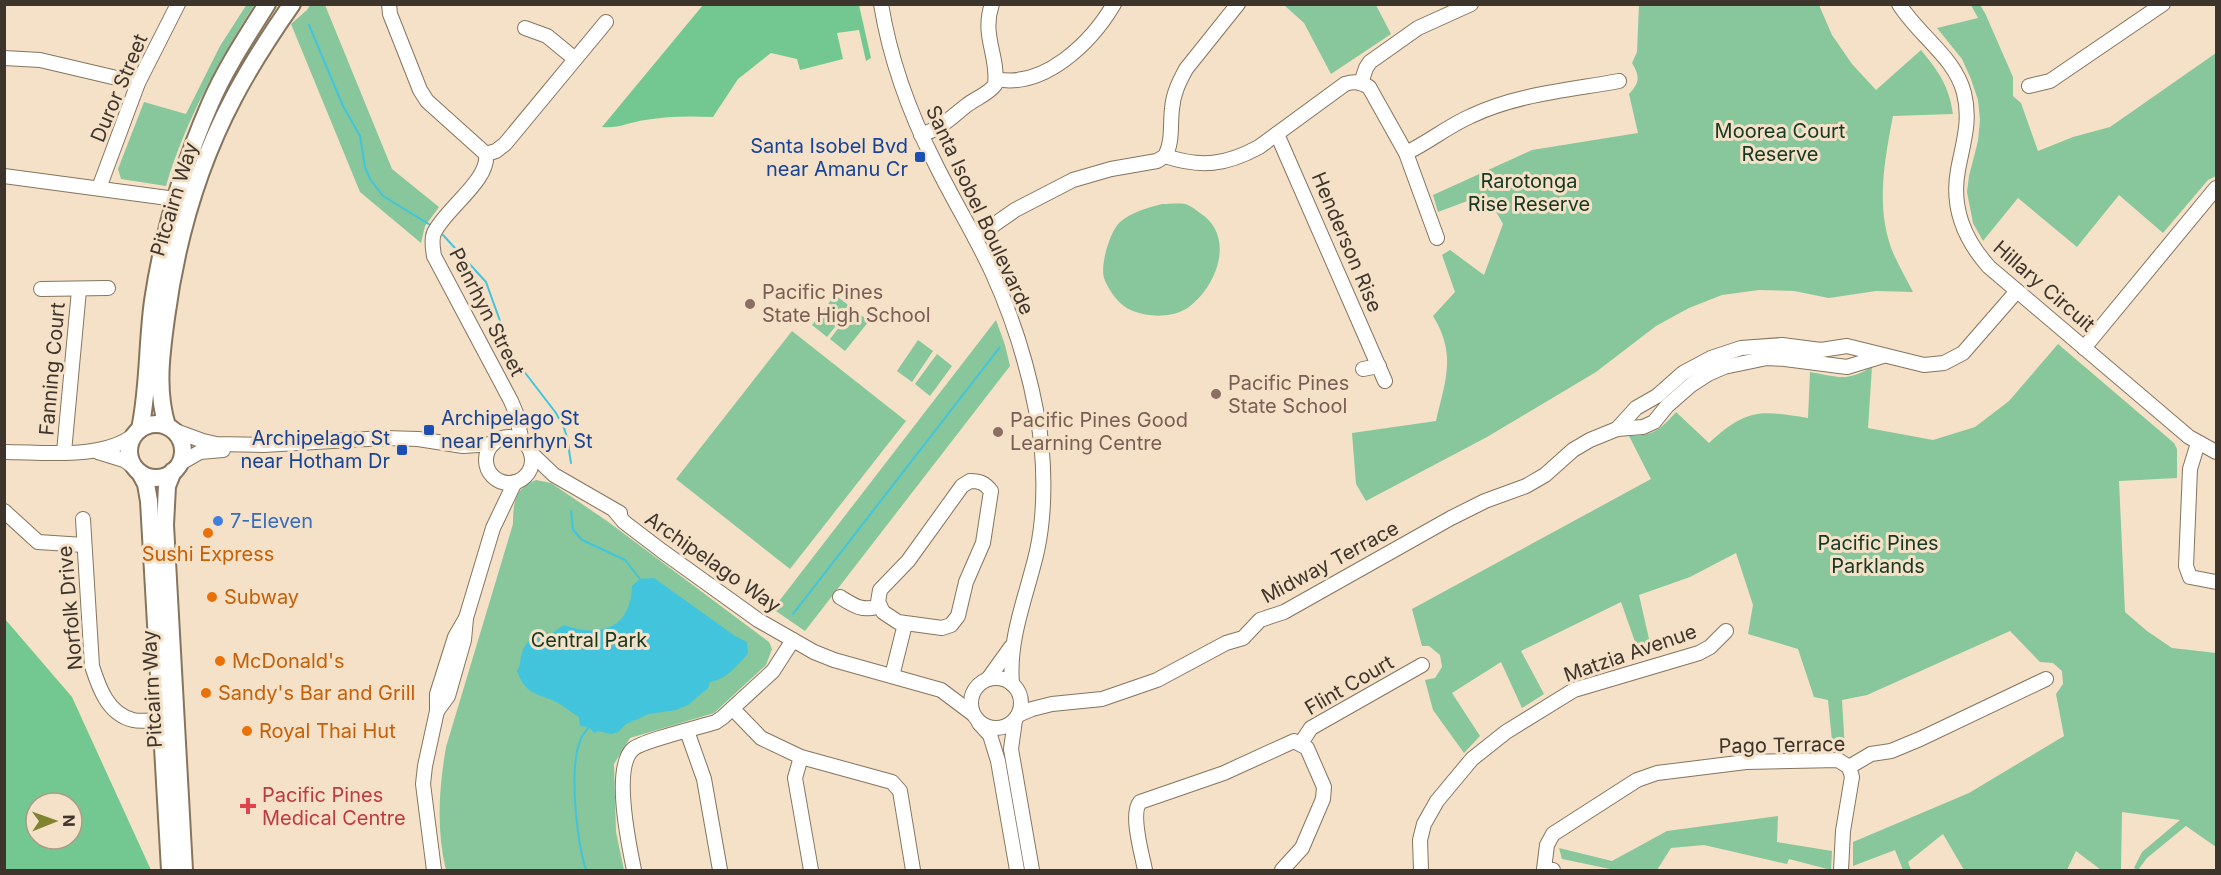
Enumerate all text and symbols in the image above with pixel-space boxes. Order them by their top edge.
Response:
street label: Duror Street [85,30,153,146]
street label: Santa Isobel Boulevarde [921,102,1039,318]
park label: Moorea Court Reserve [1715,119,1846,166]
place label: Santa Isobel Bvd near Amanu Cr [750,134,908,181]
street label: Pitcairn Way [145,139,203,259]
marker: Santa Isobel Bvd near Amanu Cr [913,150,927,164]
street label: Henderson Rise [1307,168,1387,316]
park label: Rarotonga Rise Reserve [1468,169,1590,216]
street label: Hillary Circuit [1988,235,2100,337]
street label: Penrhyn Street [444,244,530,381]
place label: Pacific Pines State High School [762,280,931,327]
marker: Pacific Pines State High School [743,297,757,311]
street label: Fanning Court [34,301,70,437]
place label: Pacific Pines State School [1228,371,1349,418]
marker: Pacific Pines State School [1209,387,1223,401]
place label: Archipelago St near Penrhyn St [441,406,593,453]
place label: Pacific Pines Good Learning Centre [1010,408,1188,455]
marker: Archipelago St near Penrhyn St [422,423,436,437]
marker: Pacific Pines Good Learning Centre [991,425,1005,439]
place label: Archipelago St near Hotham Dr [240,426,390,473]
marker: Archipelago St near Hotham Dr [395,443,409,457]
street label: Archipelago Way [641,506,785,618]
place label: 7-Eleven [230,509,313,533]
marker: 7-Eleven [211,514,225,528]
street label: Midway Terrace [1257,516,1403,608]
marker: Sushi Express [201,526,215,540]
park label: Pacific Pines Parklands [1817,531,1939,578]
place label: Sushi Express [142,542,274,566]
street label: Norfolk Drive [53,545,87,671]
place label: Subway [224,585,299,609]
marker: Subway [205,590,219,604]
street label: Matzia Avenue [1560,619,1700,687]
park label: Central Park [531,628,647,652]
street label: Pitcairn Way [137,630,167,748]
place label: McDonald's [232,649,345,673]
street label: Flint Court [1300,650,1398,720]
marker: McDonald's [213,654,227,668]
place label: Sandy's Bar and Grill [218,681,415,705]
marker: Sandy's Bar and Grill [199,686,213,700]
place label: Royal Thai Hut [259,719,396,743]
marker: Royal Thai Hut [240,724,254,738]
street label: Pago Terrace [1719,732,1845,758]
place label: Pacific Pines Medical Centre [262,783,406,830]
north arrow [24,791,84,851]
marker: Pacific Pines Medical Centre [239,797,257,815]
text: N [59,814,79,827]

